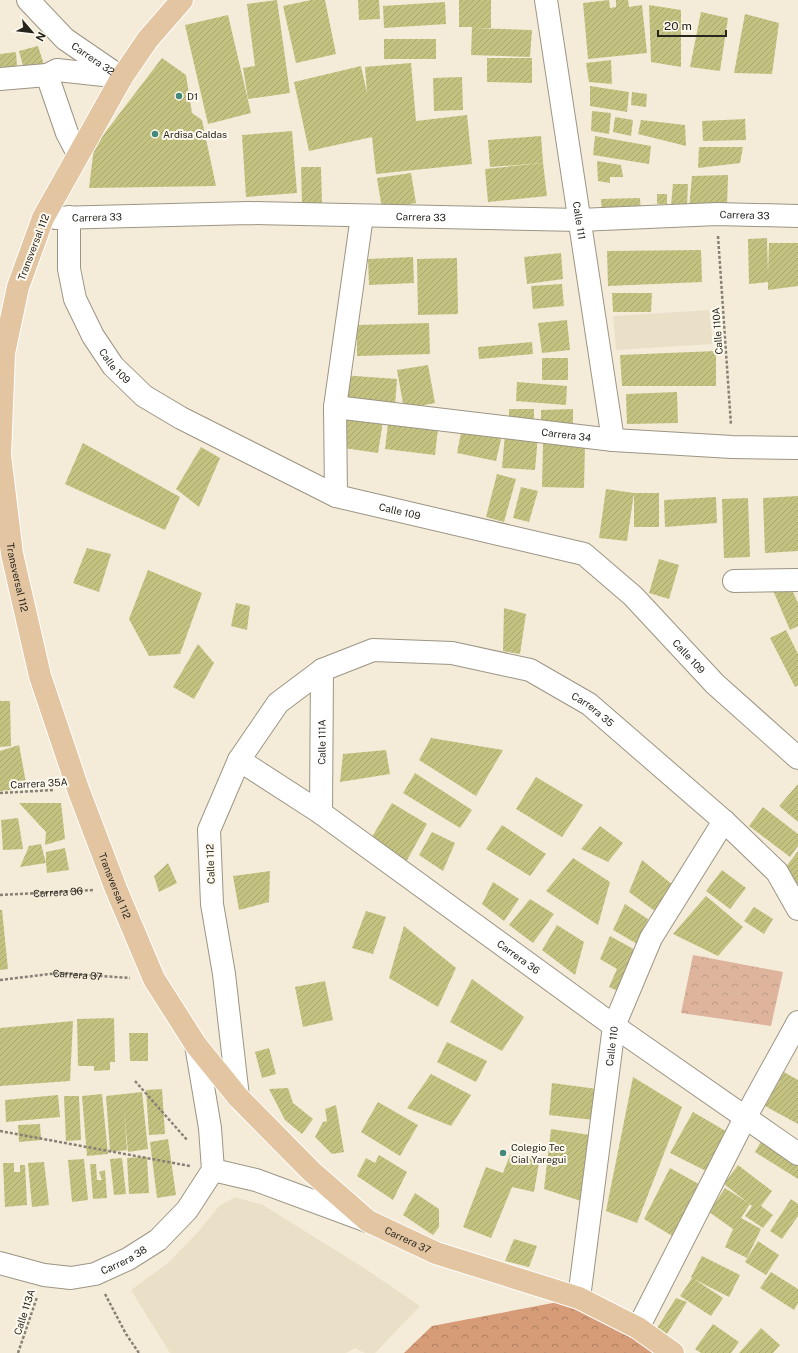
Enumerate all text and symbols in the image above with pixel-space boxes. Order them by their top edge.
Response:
north arrow [12,12,52,52]
scale bar [658,12,726,38]
text: 20 m [664,19,692,33]
text: N [34,30,48,43]
street label: Carrera 32 [69,39,117,77]
place label: D1 [187,90,198,102]
marker: D1 [174,91,184,101]
place label: Ardisa Caldas [163,128,227,140]
marker: Ardisa Caldas [150,129,160,139]
street label: Calle 111 [571,201,588,240]
street label: Carrera 33 [720,208,770,221]
street label: Carrera 33 [72,210,122,224]
street label: Carrera 33 [396,210,446,223]
street label: Transversal 112 [15,212,51,282]
street label: Calle 110A [709,307,725,355]
street label: Calle 109 [97,346,133,386]
street label: Carrera 34 [541,426,592,443]
street label: Calle 109 [378,500,422,522]
street label: Transversal 112 [5,542,31,613]
street label: Calle 109 [670,637,708,676]
street label: Carrera 35 [570,689,617,729]
street label: Calle 111A [315,719,328,765]
street label: Carrera 35A [10,776,68,790]
street label: Calle 112 [203,844,217,884]
street label: Transversal 112 [97,851,134,921]
street label: Carrera 36 [33,885,83,899]
street label: Carrera 36 [495,937,542,976]
street label: Carrera 37 [52,967,103,982]
street label: Calle 110 [603,1025,620,1067]
place label: Colegio Tec Cial Yaregui [511,1141,566,1165]
marker: Colegio Tec Cial Yaregui [498,1148,508,1158]
street label: Carrera 37 [383,1224,433,1256]
street label: Carrera 38 [99,1243,149,1277]
street label: Calle 113A [11,1288,37,1336]

